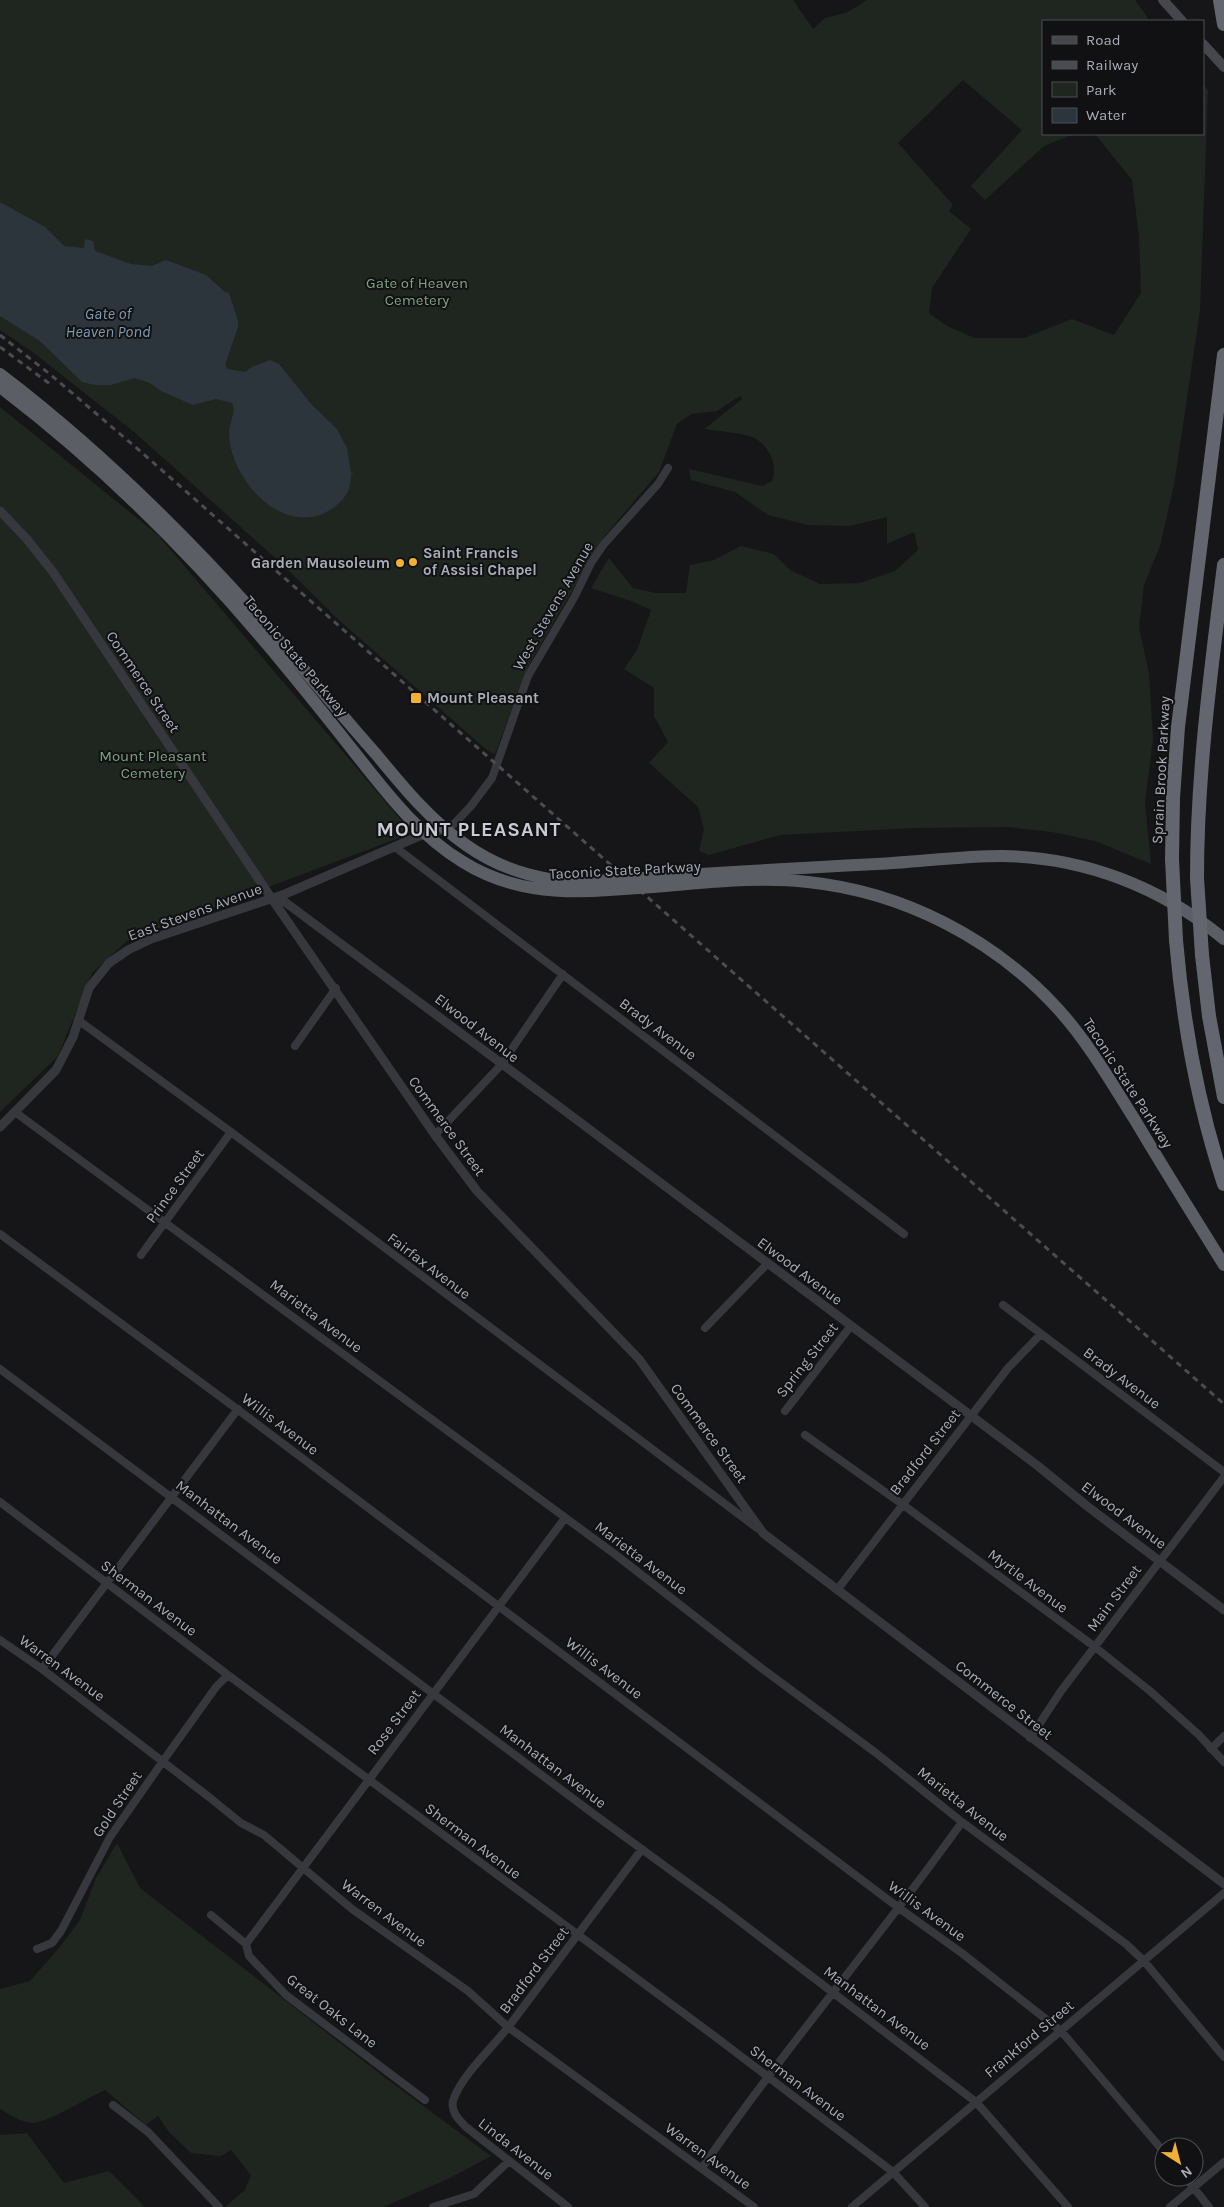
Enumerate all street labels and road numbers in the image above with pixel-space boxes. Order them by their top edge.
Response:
street label: West Stevens Avenue [509,539,597,673]
street label: Taconic State Parkway [240,592,352,720]
street label: Commerce Street [102,628,184,737]
street label: Sprain Brook Parkway [1148,695,1174,845]
street label: Taconic State Parkway [549,857,701,883]
street label: East Stevens Avenue [126,879,264,945]
street label: Elwood Avenue [431,990,523,1066]
street label: Brady Avenue [616,994,700,1064]
street label: Taconic State Parkway [1079,1015,1177,1151]
street label: Commerce Street [405,1073,489,1180]
street label: Prince Street [142,1145,208,1227]
street label: Fairfax Avenue [384,1229,474,1303]
street label: Elwood Avenue [754,1233,846,1309]
street label: Marietta Avenue [266,1275,366,1357]
street label: Spring Street [772,1319,842,1401]
street label: Brady Avenue [1080,1343,1164,1413]
street label: Commerce Street [667,1380,751,1487]
street label: Willis Avenue [238,1389,322,1459]
street label: Bradford Street [886,1405,964,1499]
street label: Manhattan Avenue [172,1476,286,1568]
street label: Elwood Avenue [1078,1477,1170,1553]
street label: Marietta Avenue [591,1517,691,1599]
street label: Myrtle Avenue [984,1545,1072,1617]
street label: Sherman Avenue [97,1556,201,1640]
street label: Main Street [1083,1561,1145,1635]
street label: Warren Avenue [16,1631,108,1705]
street label: Willis Avenue [562,1633,646,1703]
street label: Commerce Street [952,1656,1057,1744]
street label: Rose Street [363,1685,425,1758]
street label: Manhattan Avenue [496,1720,610,1812]
street label: Marietta Avenue [914,1763,1012,1845]
street label: Gold Street [88,1767,146,1840]
street label: Sherman Avenue [421,1799,525,1883]
street label: Warren Avenue [338,1875,430,1951]
street label: Willis Avenue [885,1877,969,1945]
street label: Bradford Street [495,1923,573,2017]
street label: Manhattan Avenue [820,1962,934,2054]
street label: Great Oaks Lane [283,1970,381,2052]
street label: Frankford Street [981,1996,1078,2082]
street label: Sherman Avenue [746,2041,850,2125]
street label: Linda Avenue [475,2114,557,2184]
street label: Warren Avenue [662,2119,754,2193]

